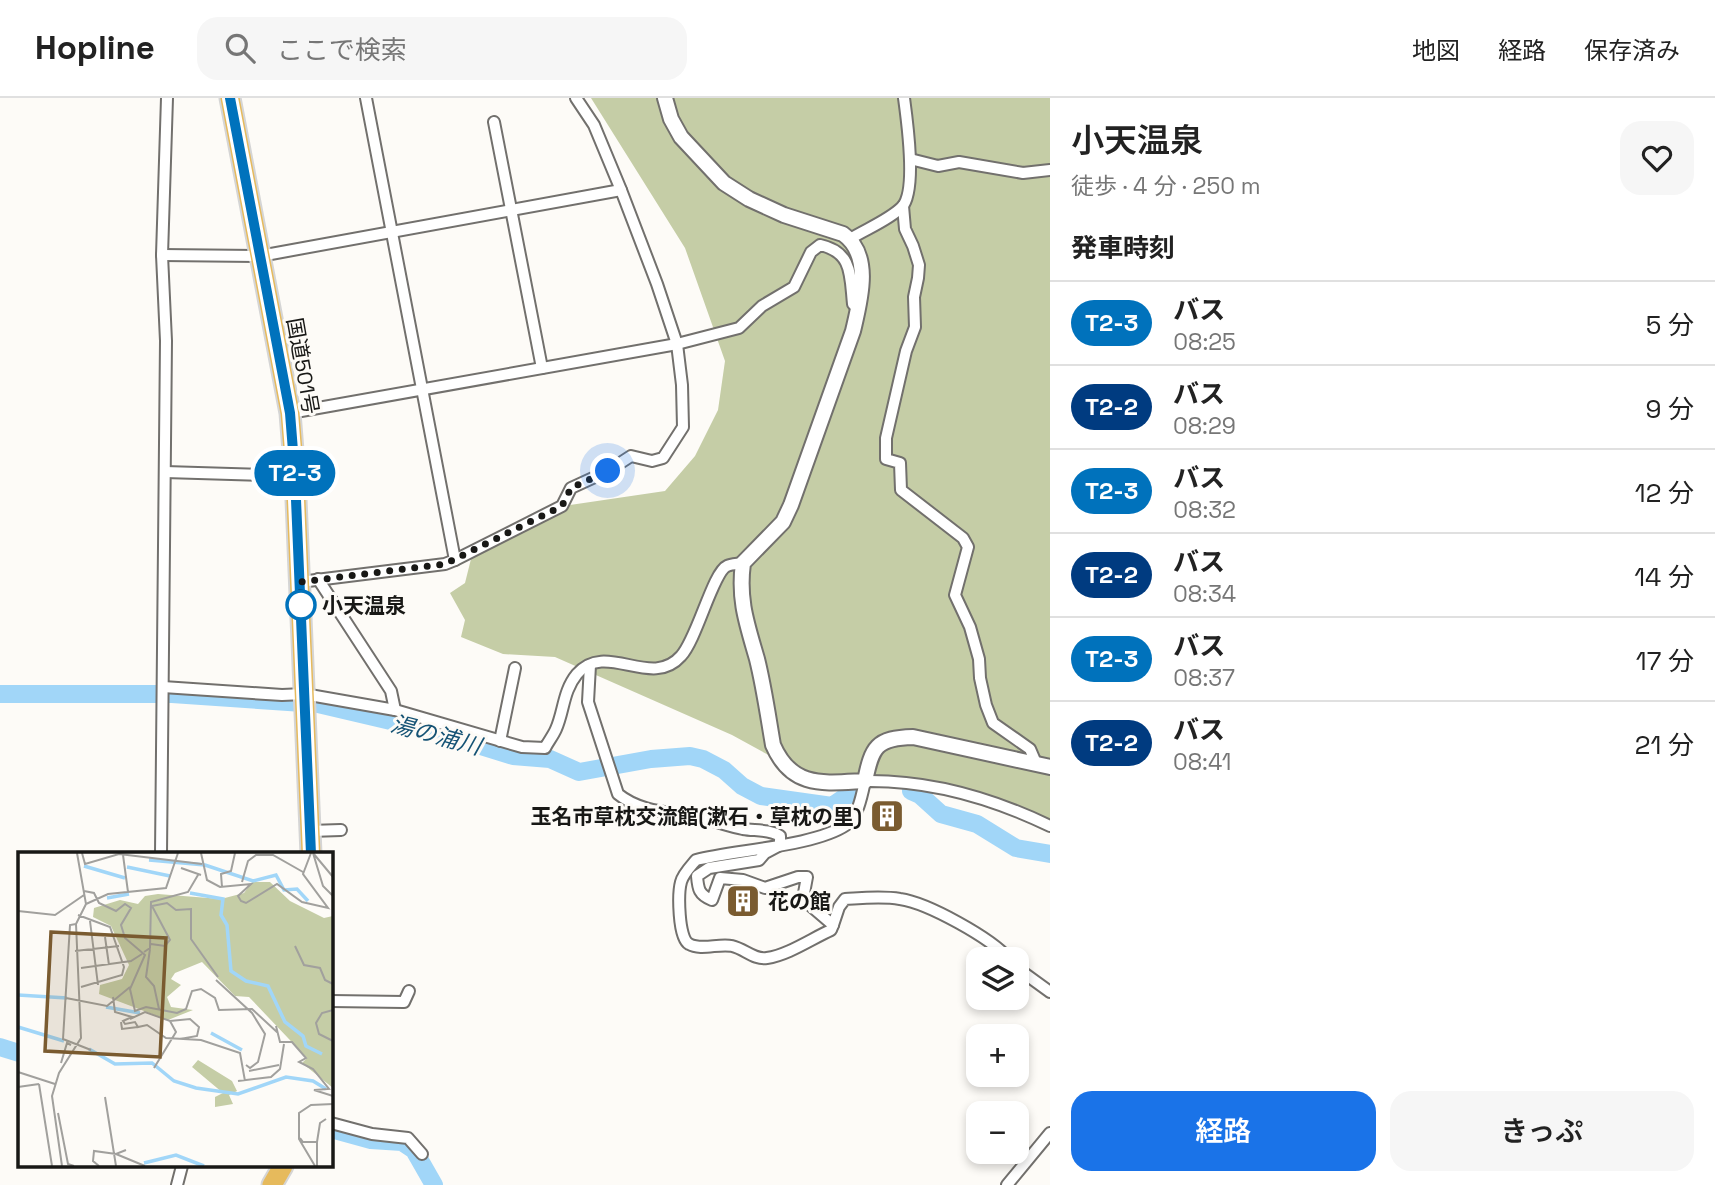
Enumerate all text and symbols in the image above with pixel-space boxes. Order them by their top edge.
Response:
search box [197,17,687,80]
text: Hopline [35,27,155,69]
icon: search [221,29,259,67]
text: ここで検索 [277,33,407,67]
text: 地図 [1412,35,1460,66]
text: 経路 [1498,35,1546,66]
text: 保存済み [1584,35,1680,66]
text: 小天温泉 [1071,120,1203,162]
button: heart [1620,121,1694,195]
text: 徒歩 · 4 分 · 250 m [1071,171,1261,201]
text: 発車時刻 [1071,231,1175,265]
text: バス [1173,293,1225,327]
text: T2-3 [1085,307,1138,338]
text: 5 分 [1646,308,1694,342]
street label: 国道501号 [281,315,325,417]
text: 08:25 [1173,327,1236,357]
text: バス [1173,377,1225,411]
text: T2-2 [1085,391,1138,422]
text: 9 分 [1645,392,1694,426]
text: 08:29 [1173,411,1236,441]
line badge: T2-3 [246,450,344,496]
your location [590,453,625,488]
text: T2-3 [268,457,322,488]
text: バス [1173,461,1225,495]
text: T2-3 [1085,475,1138,506]
text: 12 分 [1635,476,1694,510]
text: 08:32 [1173,495,1236,525]
text: バス [1173,545,1225,579]
text: T2-2 [1085,559,1138,590]
text: 14 分 [1634,560,1694,594]
text: 08:34 [1173,579,1236,609]
marker: 小天温泉 [286,590,316,620]
place label: 小天温泉 [322,592,406,619]
text: バス [1173,629,1225,663]
text: T2-3 [1085,643,1138,674]
text: 17 分 [1636,644,1694,678]
text: 08:37 [1173,663,1235,693]
water label: 湯の浦川 [388,709,487,762]
text: バス [1173,713,1225,747]
text: T2-2 [1085,727,1138,758]
text: 21 分 [1635,728,1694,762]
text: 08:41 [1173,747,1231,777]
building icon: 玉名市草枕交流館(漱石・草枕の里) [868,797,906,835]
place label: 玉名市草枕交流館(漱石・草枕の里) [530,803,862,830]
inset map [18,852,332,1168]
building icon: 花の館 [724,882,762,920]
place label: 花の館 [768,888,831,915]
map controls [966,947,1029,1164]
button: layers [966,947,1029,1010]
button: + [966,1024,1029,1087]
button: 経路 [1071,1091,1376,1171]
button: きっぷ [1390,1091,1694,1171]
button: − [966,1101,1029,1164]

